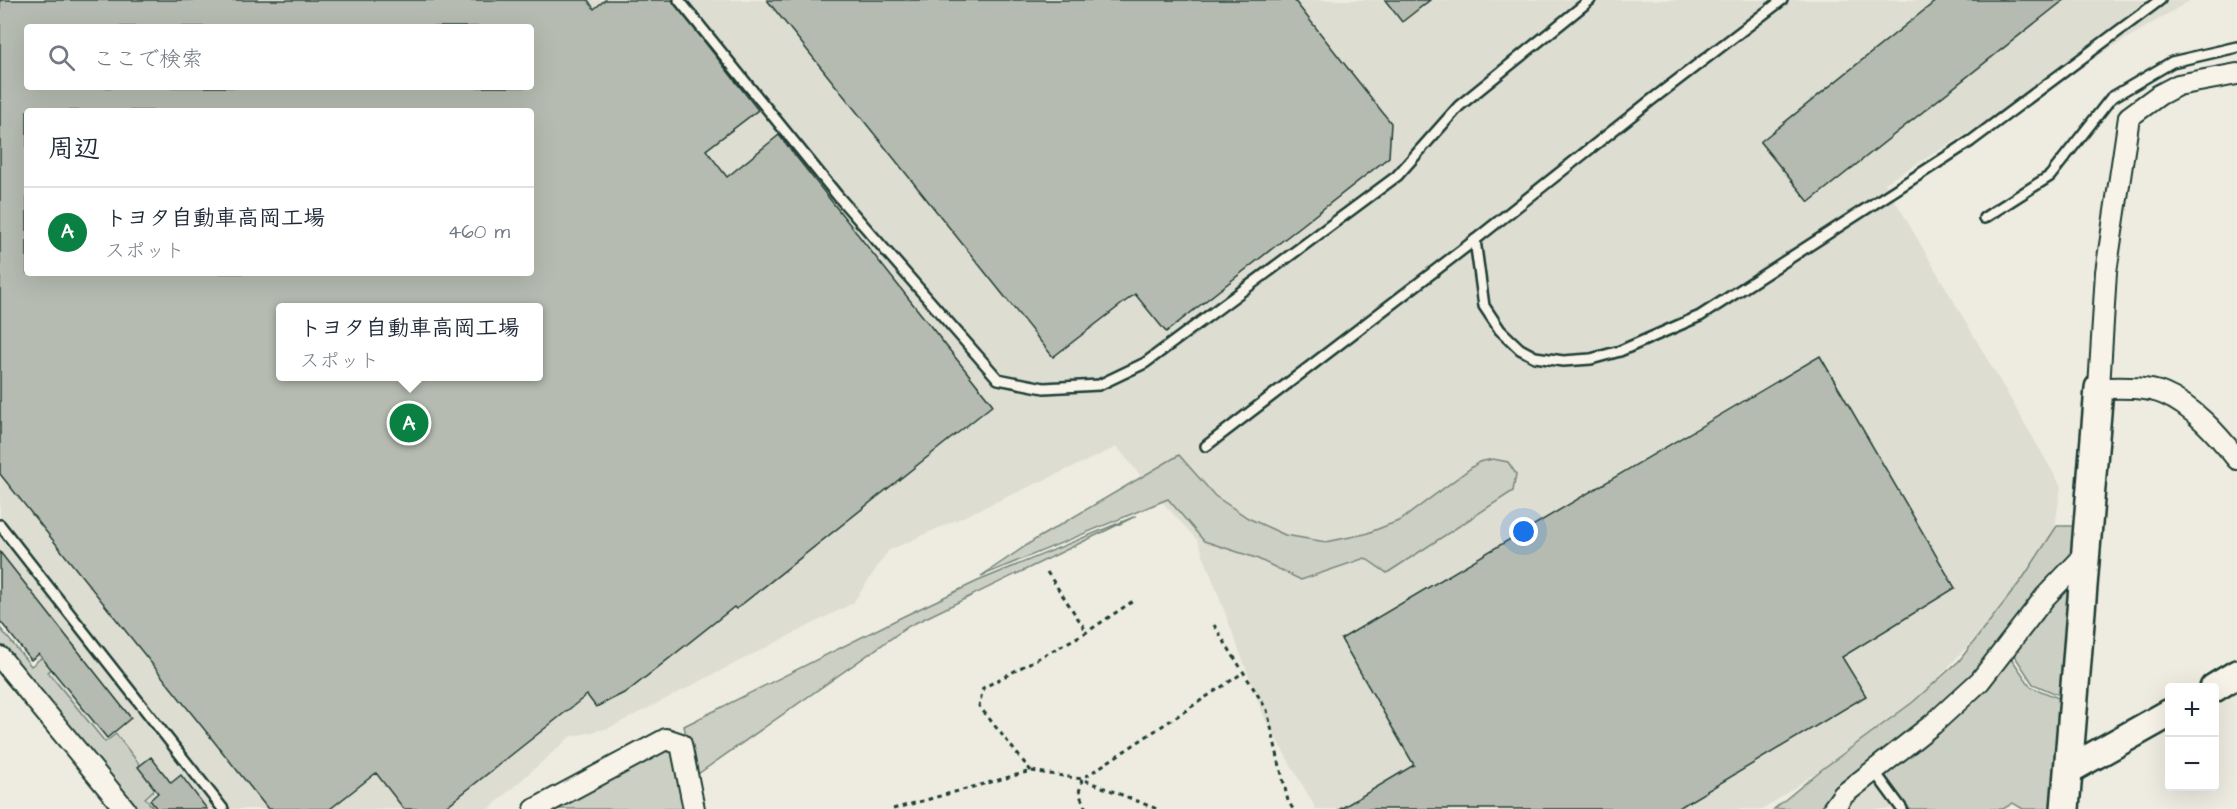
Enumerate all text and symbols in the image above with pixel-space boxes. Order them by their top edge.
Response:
search box [24,24,534,90]
icon: search [45,41,78,74]
text: ここで検索 [93,44,203,75]
text: 周辺 [48,131,100,167]
text: トヨタ自動車高岡工場 [105,203,325,234]
text: A [61,218,74,246]
text: 460 m [448,218,510,246]
text: スポット [105,237,185,265]
popup [276,303,543,381]
text: トヨタ自動車高岡工場 [299,313,520,344]
text: スポット [299,347,379,375]
pin: A [390,400,428,446]
your location [1509,517,1538,546]
map controls [2165,683,2219,791]
button: + [2165,683,2219,737]
button: − [2165,737,2219,791]

